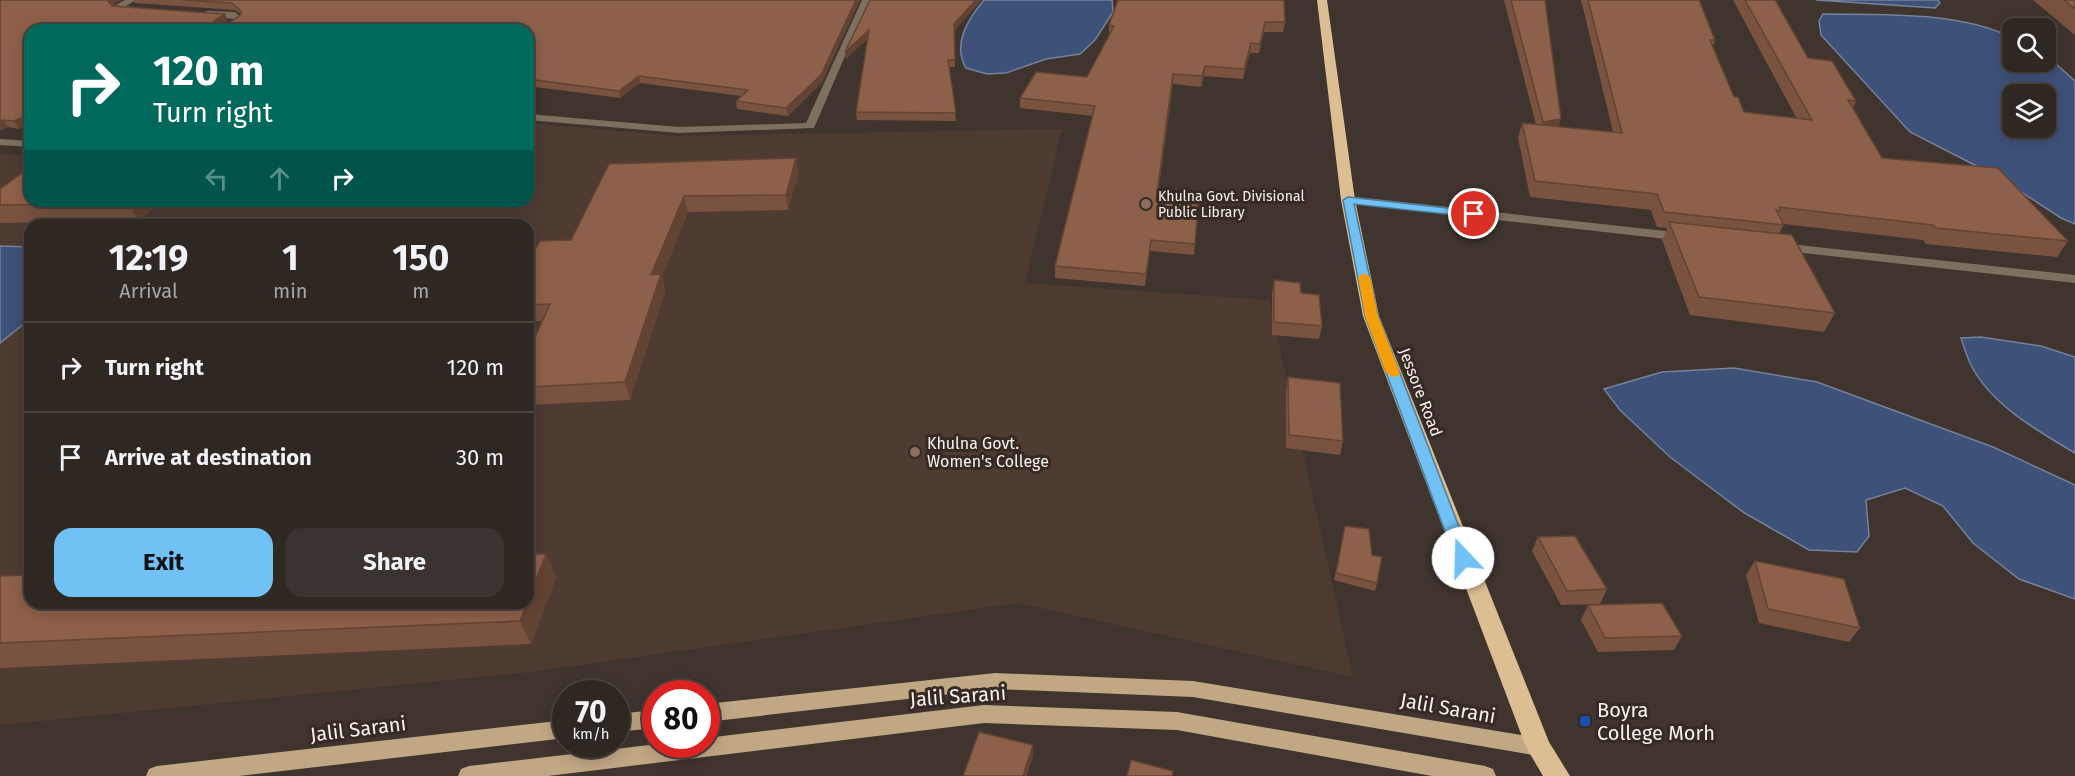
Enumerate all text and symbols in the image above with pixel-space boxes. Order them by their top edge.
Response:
map controls [2002,18,2056,138]
button: search [2002,18,2056,72]
text: 120 m [153,46,264,96]
icon: right [54,48,132,126]
button: layers [2002,84,2056,138]
text: Turn right [153,97,273,129]
icon: left [200,162,233,195]
icon: ahead [263,162,296,195]
icon: right [326,162,359,195]
place label: Khulna Govt. Divisional Public Library [1158,188,1305,221]
pin [1448,188,1499,239]
marker: Khulna Govt. Divisional Public Library [1139,197,1153,211]
icon: arrive [1457,197,1490,230]
text: 12:19 [109,236,188,280]
text: 1 [282,236,299,280]
text: 150 [392,236,449,280]
text: Arrival [119,279,178,303]
text: min [273,279,308,303]
text: m [412,279,429,303]
street label: Jessore Road [1395,345,1446,439]
icon: right [54,351,87,384]
text: Turn right [105,354,204,381]
text: 120 m [447,354,504,381]
place label: Khulna Govt. Women's College [927,434,1049,471]
icon: arrive [54,441,87,474]
text: Arrive at destination [105,444,312,471]
text: 30 m [456,444,504,471]
marker: Khulna Govt. Women's College [908,445,922,459]
position arrow [1431,526,1495,590]
button: Exit [54,528,273,597]
button: Share [285,528,504,597]
speed limit sign: 80 [642,680,720,758]
street label: Jalil Sarani [909,681,1007,711]
street label: Jalil Sarani [1398,688,1498,728]
text: 70 [575,694,607,730]
place label: Boyra College Morh [1597,698,1715,745]
street label: Jalil Sarani [309,711,407,747]
marker: Boyra College Morh [1578,714,1592,728]
text: km/h [572,725,610,743]

